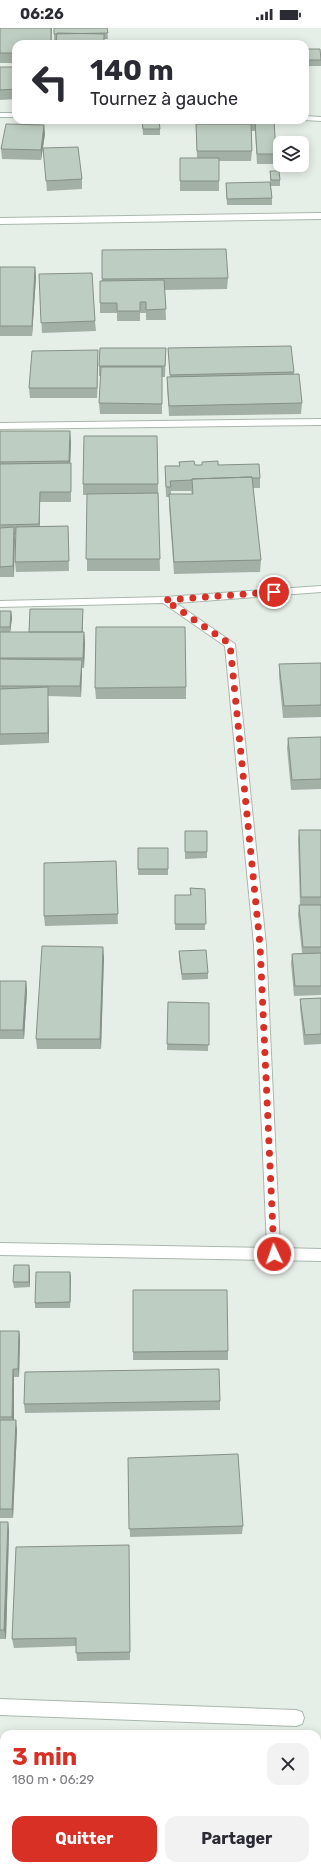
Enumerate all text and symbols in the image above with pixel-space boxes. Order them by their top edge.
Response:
text: 06:26 [20,5,64,23]
text: 140 m [90,54,174,87]
icon: left [24,56,76,108]
text: Tournez à gauche [90,88,238,110]
map controls [273,136,309,172]
button: layers [273,136,309,172]
pin [257,575,291,609]
icon: arrive [263,581,285,603]
position arrow [253,1233,295,1275]
text: 3 min [12,1743,77,1771]
button: close [267,1743,309,1785]
text: 180 m · 06:29 [12,1772,94,1787]
button: Quitter [12,1816,157,1862]
button: Partager [165,1816,309,1862]

